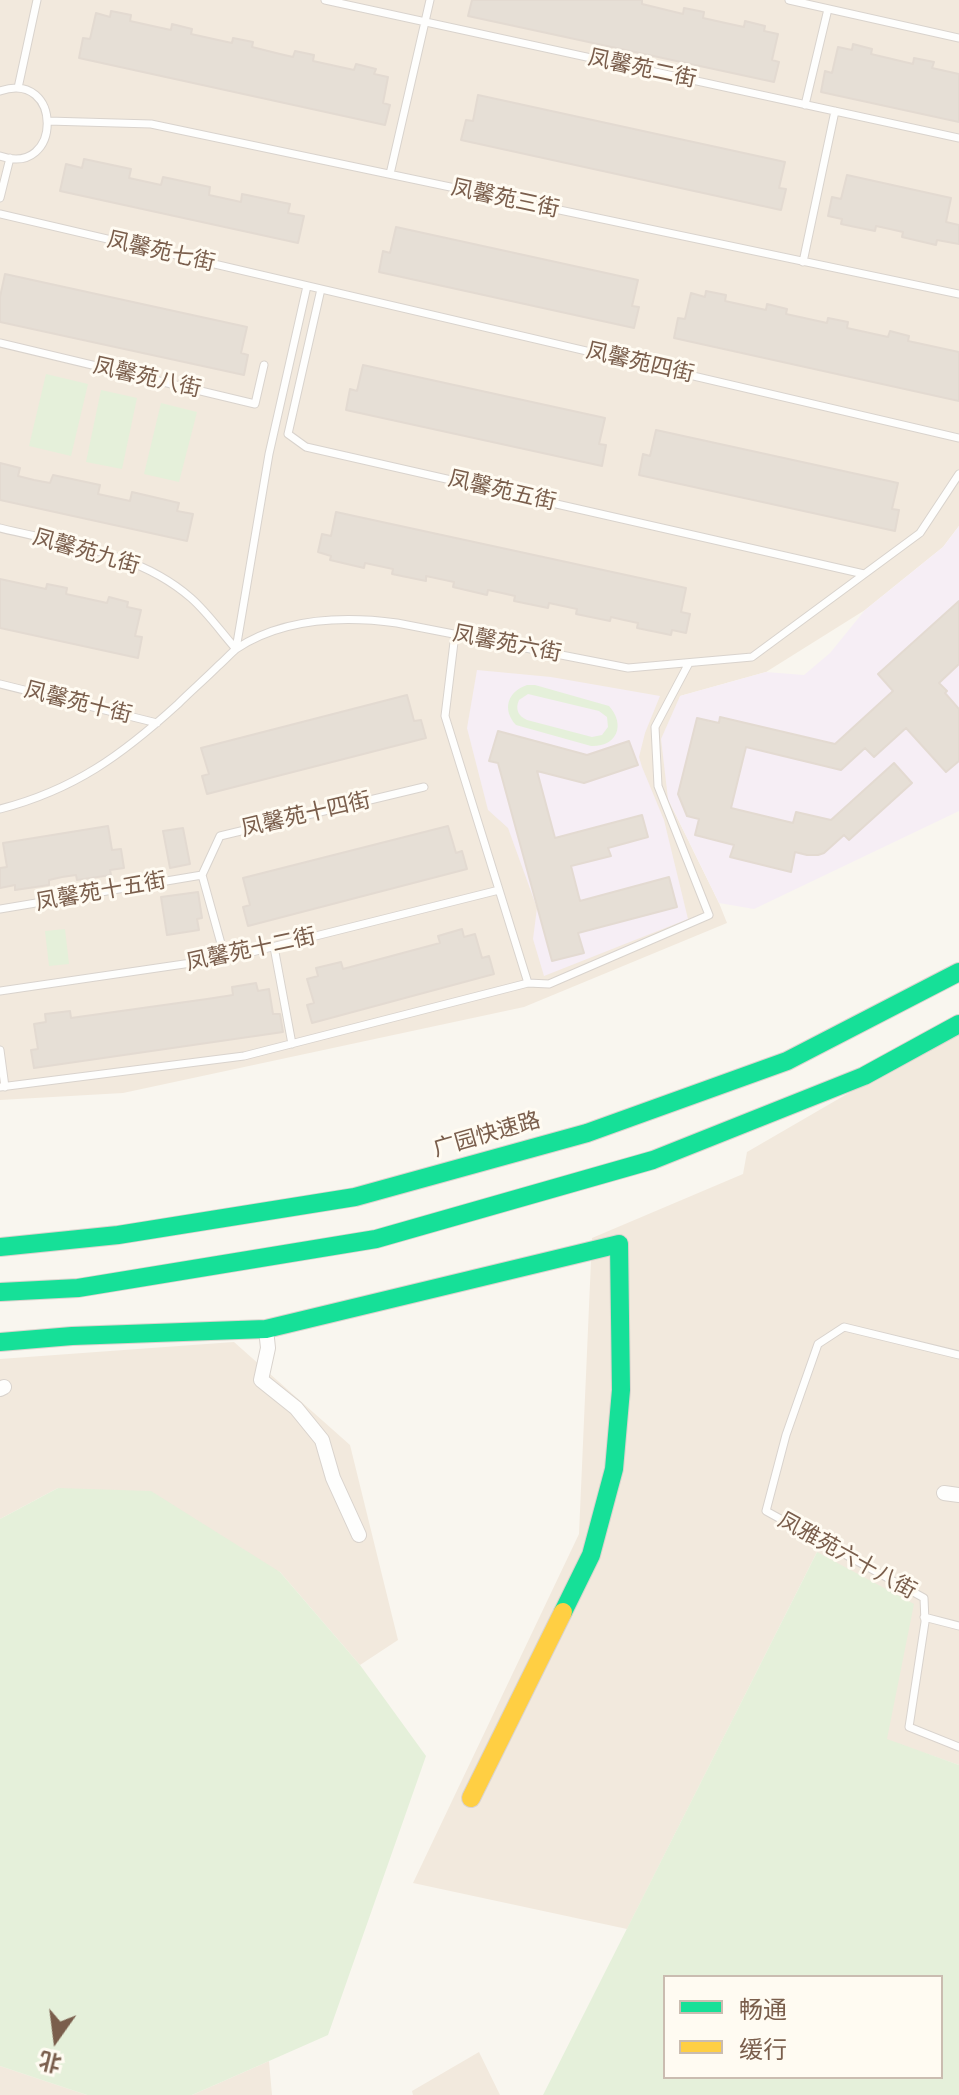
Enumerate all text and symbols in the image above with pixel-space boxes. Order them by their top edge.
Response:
street label: 凤馨苑二街 [585,45,699,93]
street label: 凤馨苑三街 [448,175,562,223]
street label: 凤馨苑七街 [104,227,218,277]
street label: 凤馨苑四街 [583,338,697,388]
street label: 凤馨苑八街 [90,353,204,403]
street label: 凤馨苑五街 [445,466,559,516]
street label: 凤馨苑九街 [29,524,143,580]
street label: 凤馨苑六街 [450,621,564,667]
street label: 凤馨苑十街 [21,677,135,729]
street label: 凤馨苑十四街 [239,787,373,843]
street label: 凤馨苑十五街 [34,868,168,916]
street label: 凤馨苑十二街 [184,923,318,977]
street label: 广园快速路 [430,1107,544,1163]
street label: 凤雅苑六十八街 [773,1507,921,1605]
legend [663,1975,943,2079]
text: 畅通 [739,1994,787,2025]
north arrow [16,1999,96,2079]
text: 缓行 [739,2034,787,2065]
text: 北 [36,2046,64,2079]

